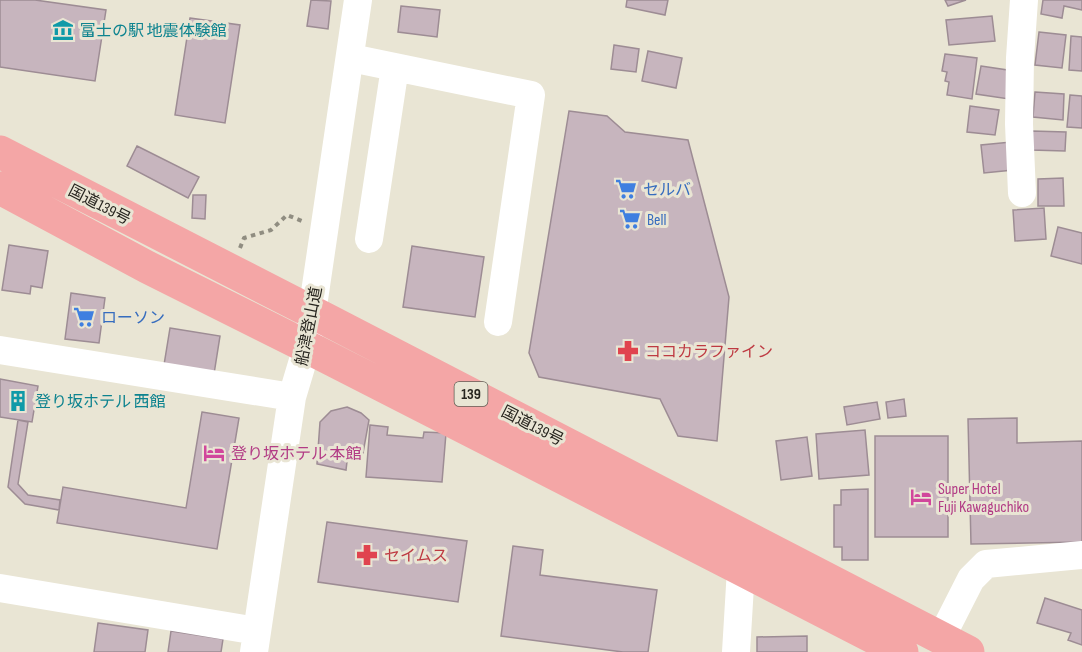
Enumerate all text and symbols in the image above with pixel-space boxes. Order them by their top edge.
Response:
museum icon: 富士の駅 地震体験館 [51,18,75,42]
place label: 富士の駅 地震体験館 [80,22,227,41]
supermarket icon: セルバ [614,177,638,201]
place label: セルバ [643,181,691,200]
street label: 国道139号 [65,182,134,229]
supermarket icon: Bell [618,207,642,231]
place label: Bell [647,211,667,230]
street label: 船津登山道 [293,285,326,367]
supermarket icon: ローソン [72,305,96,329]
place label: ローソン [101,309,165,328]
pharmacy icon: ココカラファイン [616,339,640,363]
place label: ココカラファイン [645,343,773,362]
road number: 139 [454,382,488,406]
building icon: 登り坂ホテル 西館 [6,389,30,413]
place label: 登り坂ホテル 西館 [35,393,166,412]
street label: 国道139号 [498,403,567,450]
hotel icon: 登り坂ホテル 本館 [202,441,226,465]
place label: 登り坂ホテル 本館 [231,445,362,464]
place label: Super Hotel Fuji Kawaguchiko [938,480,1029,517]
hotel icon: Super Hotel Fuji Kawaguchiko [909,485,933,509]
pharmacy icon: セイムス [355,543,379,567]
place label: セイムス [384,547,448,566]

